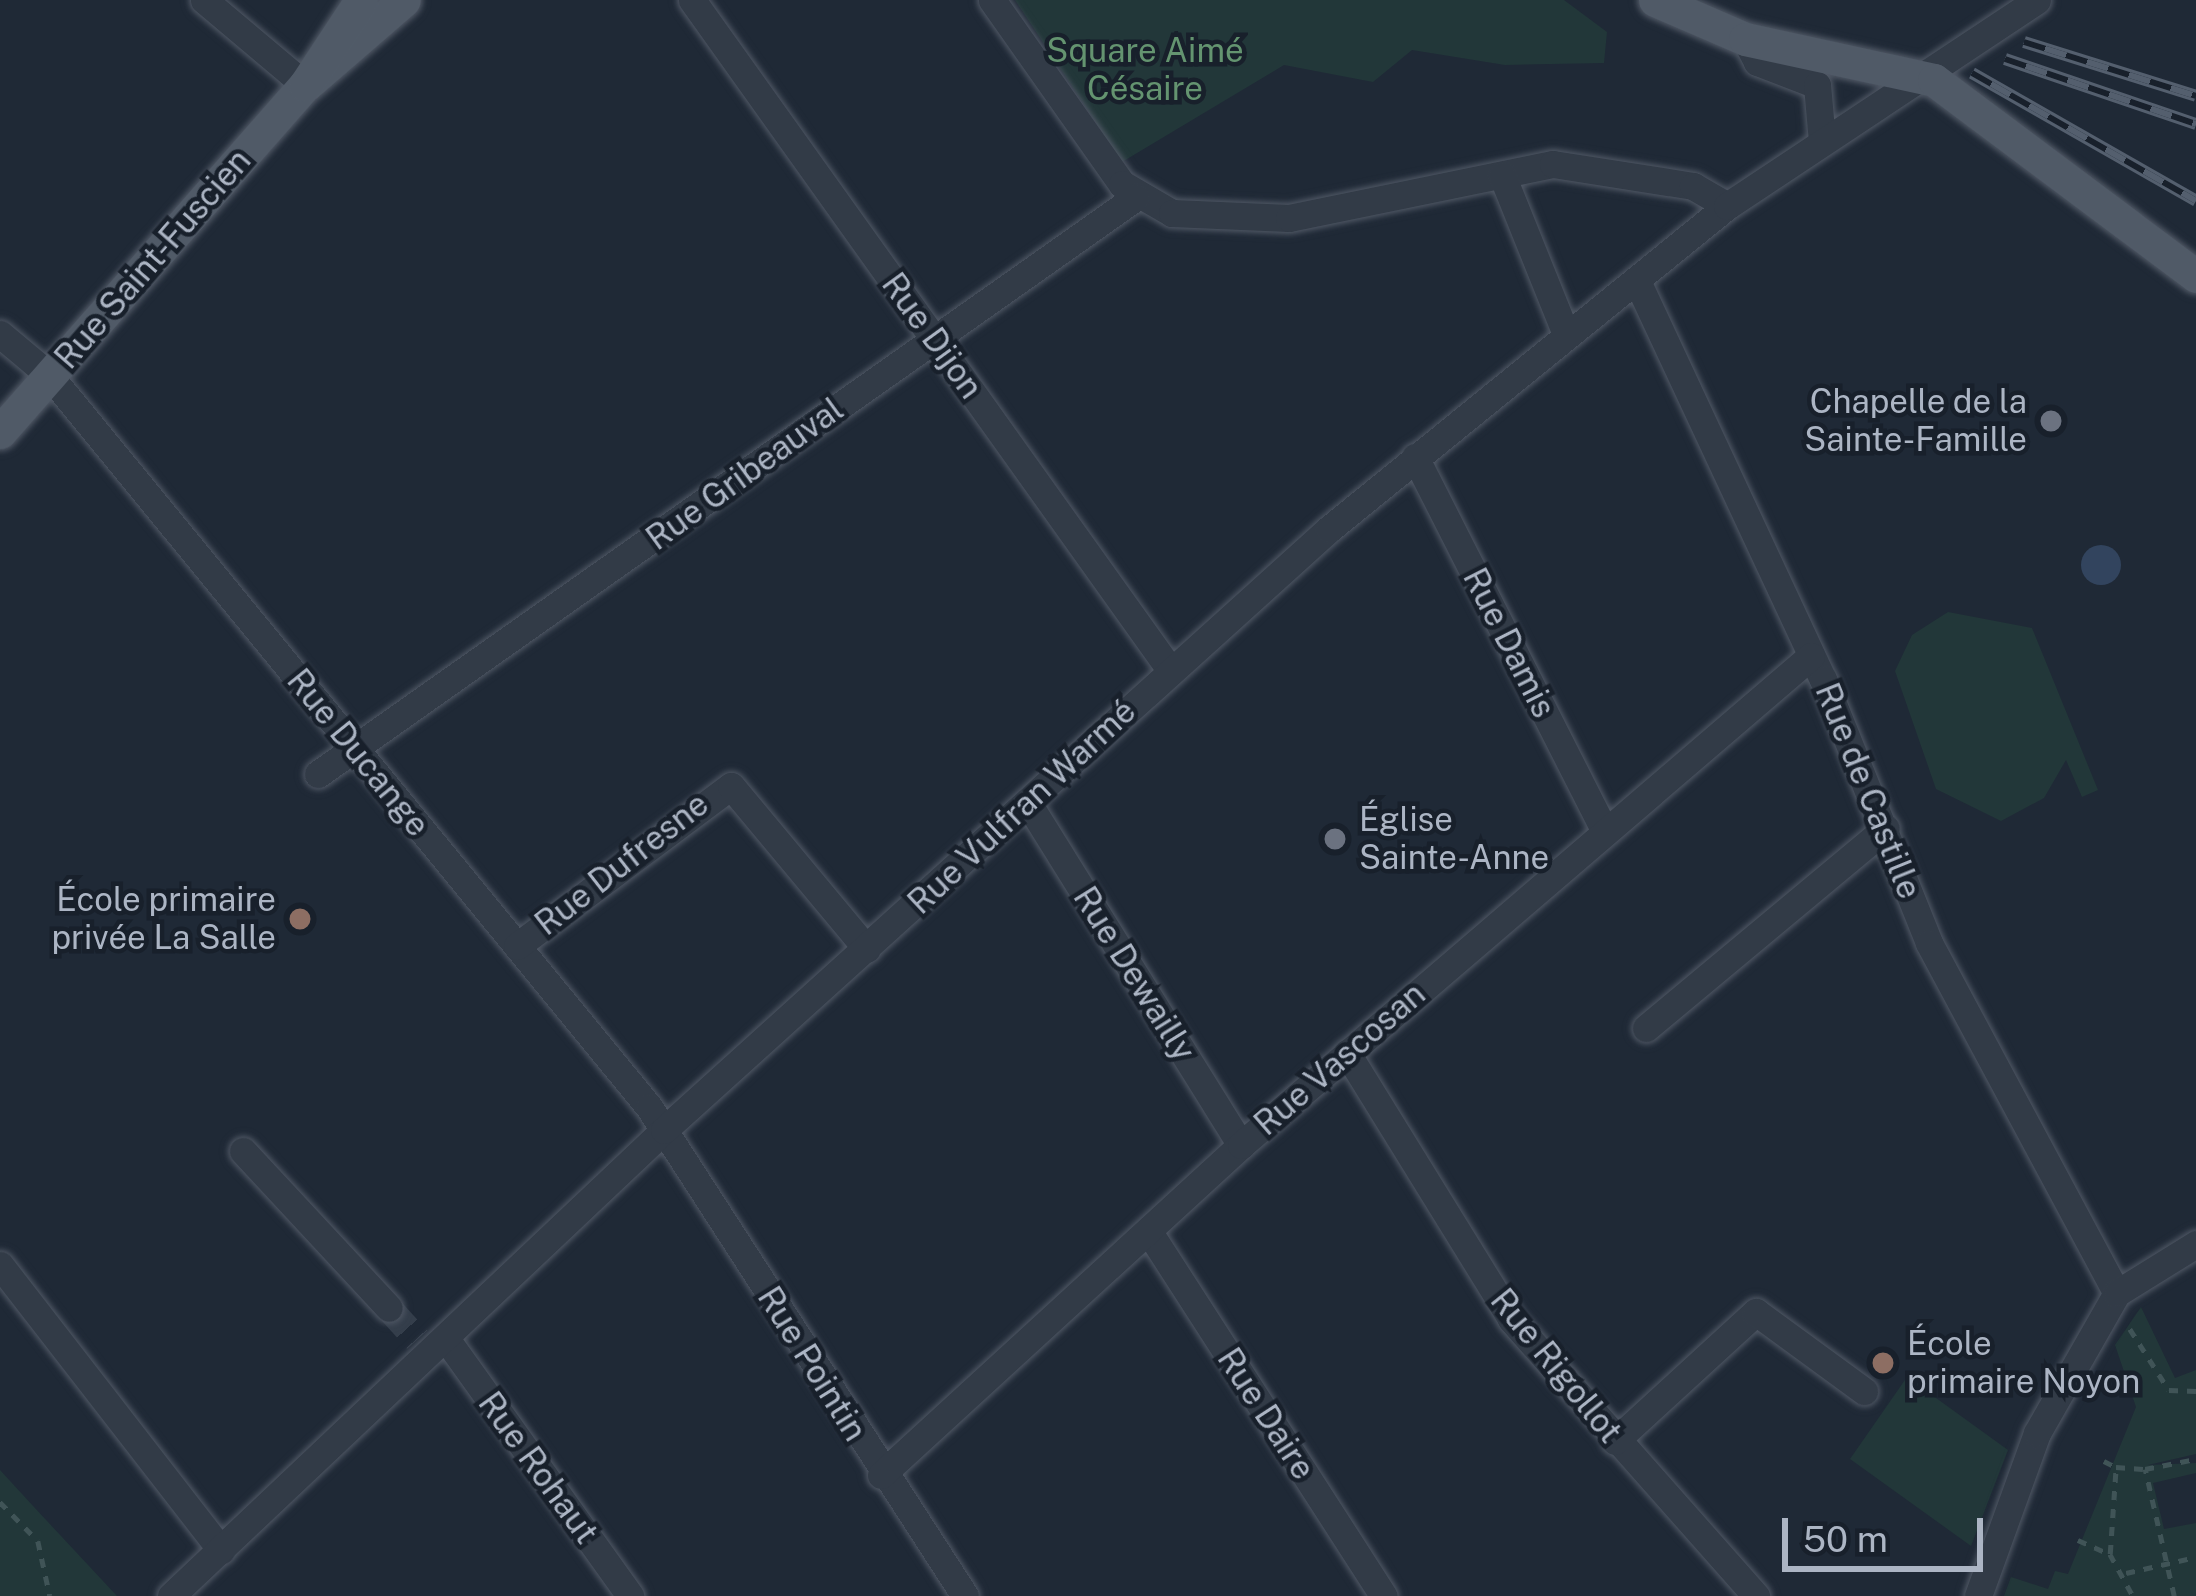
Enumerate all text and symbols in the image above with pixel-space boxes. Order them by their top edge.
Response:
park label: Square Aimé Césaire [1046,31,1244,109]
street label: Rue Saint-Fuscien [47,141,259,377]
street label: Rue Dijon [873,266,991,406]
place label: Chapelle de la Sainte-Famille [1804,382,2027,460]
street label: Rue Gribeauval [639,389,851,559]
marker: Chapelle de la Sainte-Famille [2038,408,2064,434]
street label: Rue Damis [1454,562,1564,724]
street label: Rue Ducange [279,661,437,845]
street label: Rue de Castille [1807,677,1929,905]
street label: Rue Vulfran Warmé [900,691,1144,923]
street label: Rue Dufresne [528,784,716,944]
place label: Église Sainte-Anne [1359,800,1549,878]
marker: Église Sainte-Anne [1322,826,1348,852]
place label: École primaire privée La Salle [51,880,276,958]
street label: Rue Dewailly [1065,880,1203,1068]
marker: École primaire privée La Salle [287,906,313,932]
street label: Rue Vascosan [1246,974,1434,1144]
street label: Rue Pointin [749,1280,875,1448]
street label: Rue Rigollot [1482,1281,1630,1451]
place label: École primaire Noyon [1907,1324,2141,1402]
street label: Rue Daire [1209,1341,1323,1487]
marker: École primaire Noyon [1870,1350,1896,1376]
street label: Rue Rohaut [470,1385,606,1551]
scale bar [1788,1494,1989,1568]
text: 50 m [1803,1518,1888,1560]

